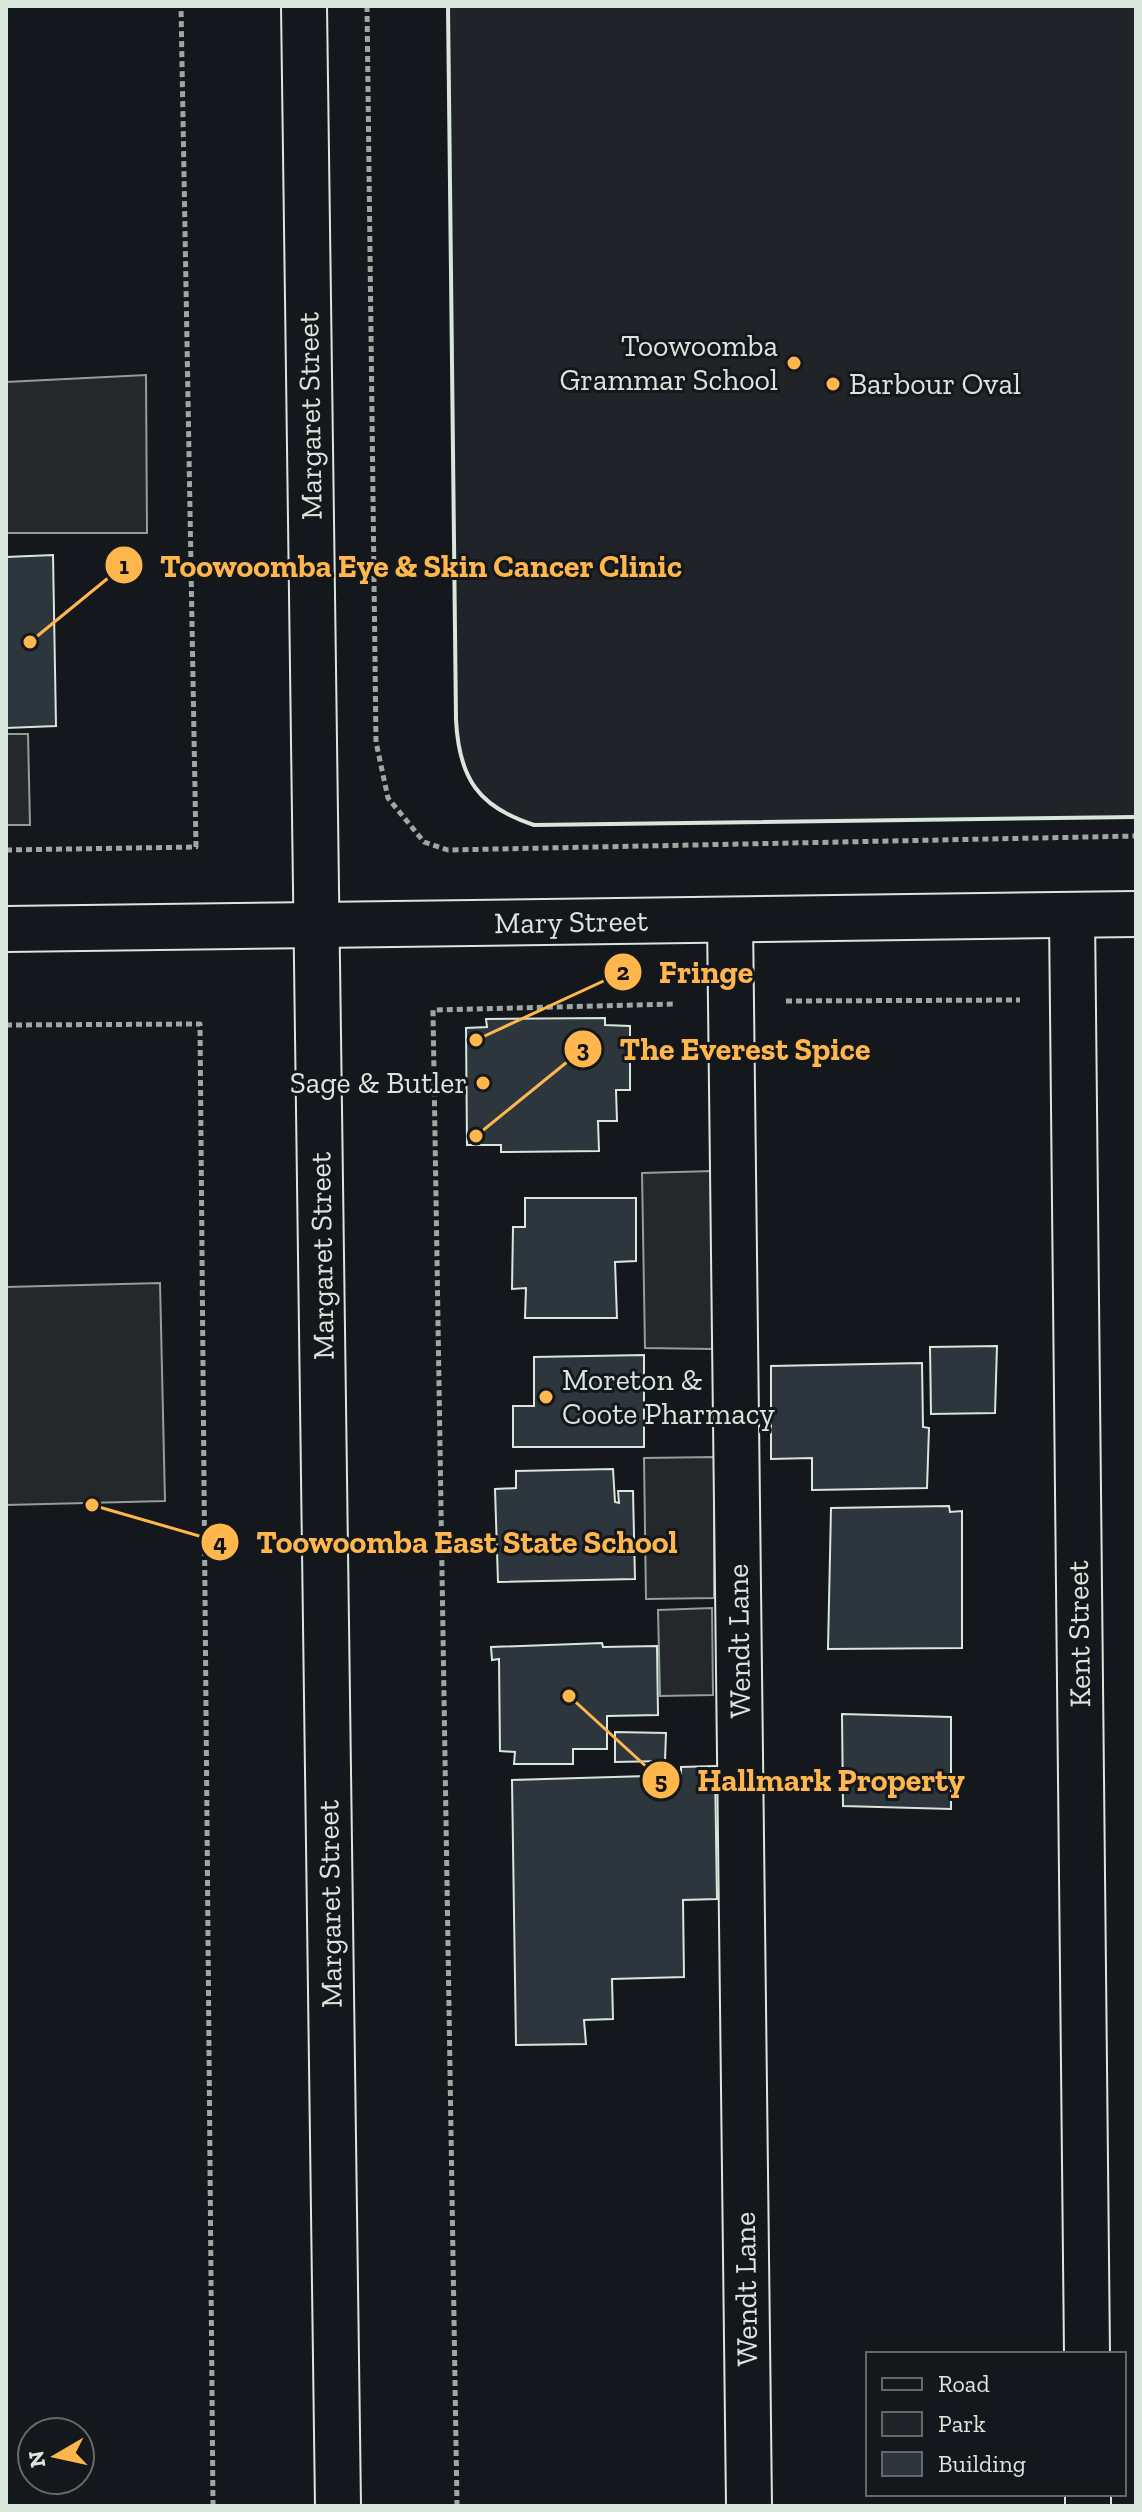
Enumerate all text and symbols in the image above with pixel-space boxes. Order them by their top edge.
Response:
street label: Margaret Street [290,312,330,520]
place label: Toowoomba Grammar School [560,328,778,398]
marker: Toowoomba Grammar School [785,354,803,372]
place label: Barbour Oval [849,366,1021,402]
marker: Barbour Oval [824,375,842,393]
callout: Toowoomba Eye & Skin Cancer Clinic [104,537,699,593]
text: Toowoomba Eye & Skin Cancer Clinic [160,547,682,585]
text: 1 [119,551,129,580]
street label: Mary Street [494,903,648,941]
callout: Fringe [603,944,769,1000]
text: Fringe [659,953,753,991]
text: 2 [617,957,630,986]
callout: The Everest Spice [563,1021,886,1077]
text: The Everest Spice [620,1030,870,1068]
text: 3 [577,1034,590,1063]
place label: Sage & Butler [290,1065,467,1101]
marker: Sage & Butler [474,1074,492,1092]
street label: Margaret Street [302,1152,342,1360]
place label: Moreton & Coote Pharmacy [562,1362,776,1432]
marker: Moreton & Coote Pharmacy [537,1388,555,1406]
callout: Toowoomba East State School [200,1514,693,1570]
text: Toowoomba East State School [256,1523,678,1561]
text: 4 [213,1528,227,1557]
street label: Kent Street [1060,1560,1098,1708]
street label: Wendt Lane [720,1563,758,1719]
callout: Hallmark Property [641,1752,981,1808]
text: Hallmark Property [697,1761,965,1799]
text: 5 [655,1766,667,1795]
street label: Margaret Street [310,1800,350,2008]
street label: Wendt Lane [727,2211,765,2367]
legend [866,2352,1126,2496]
text: Road [938,2369,990,2398]
text: Park [938,2409,986,2438]
north arrow [16,2416,96,2496]
text: N [22,2448,51,2469]
text: Building [938,2449,1026,2478]

